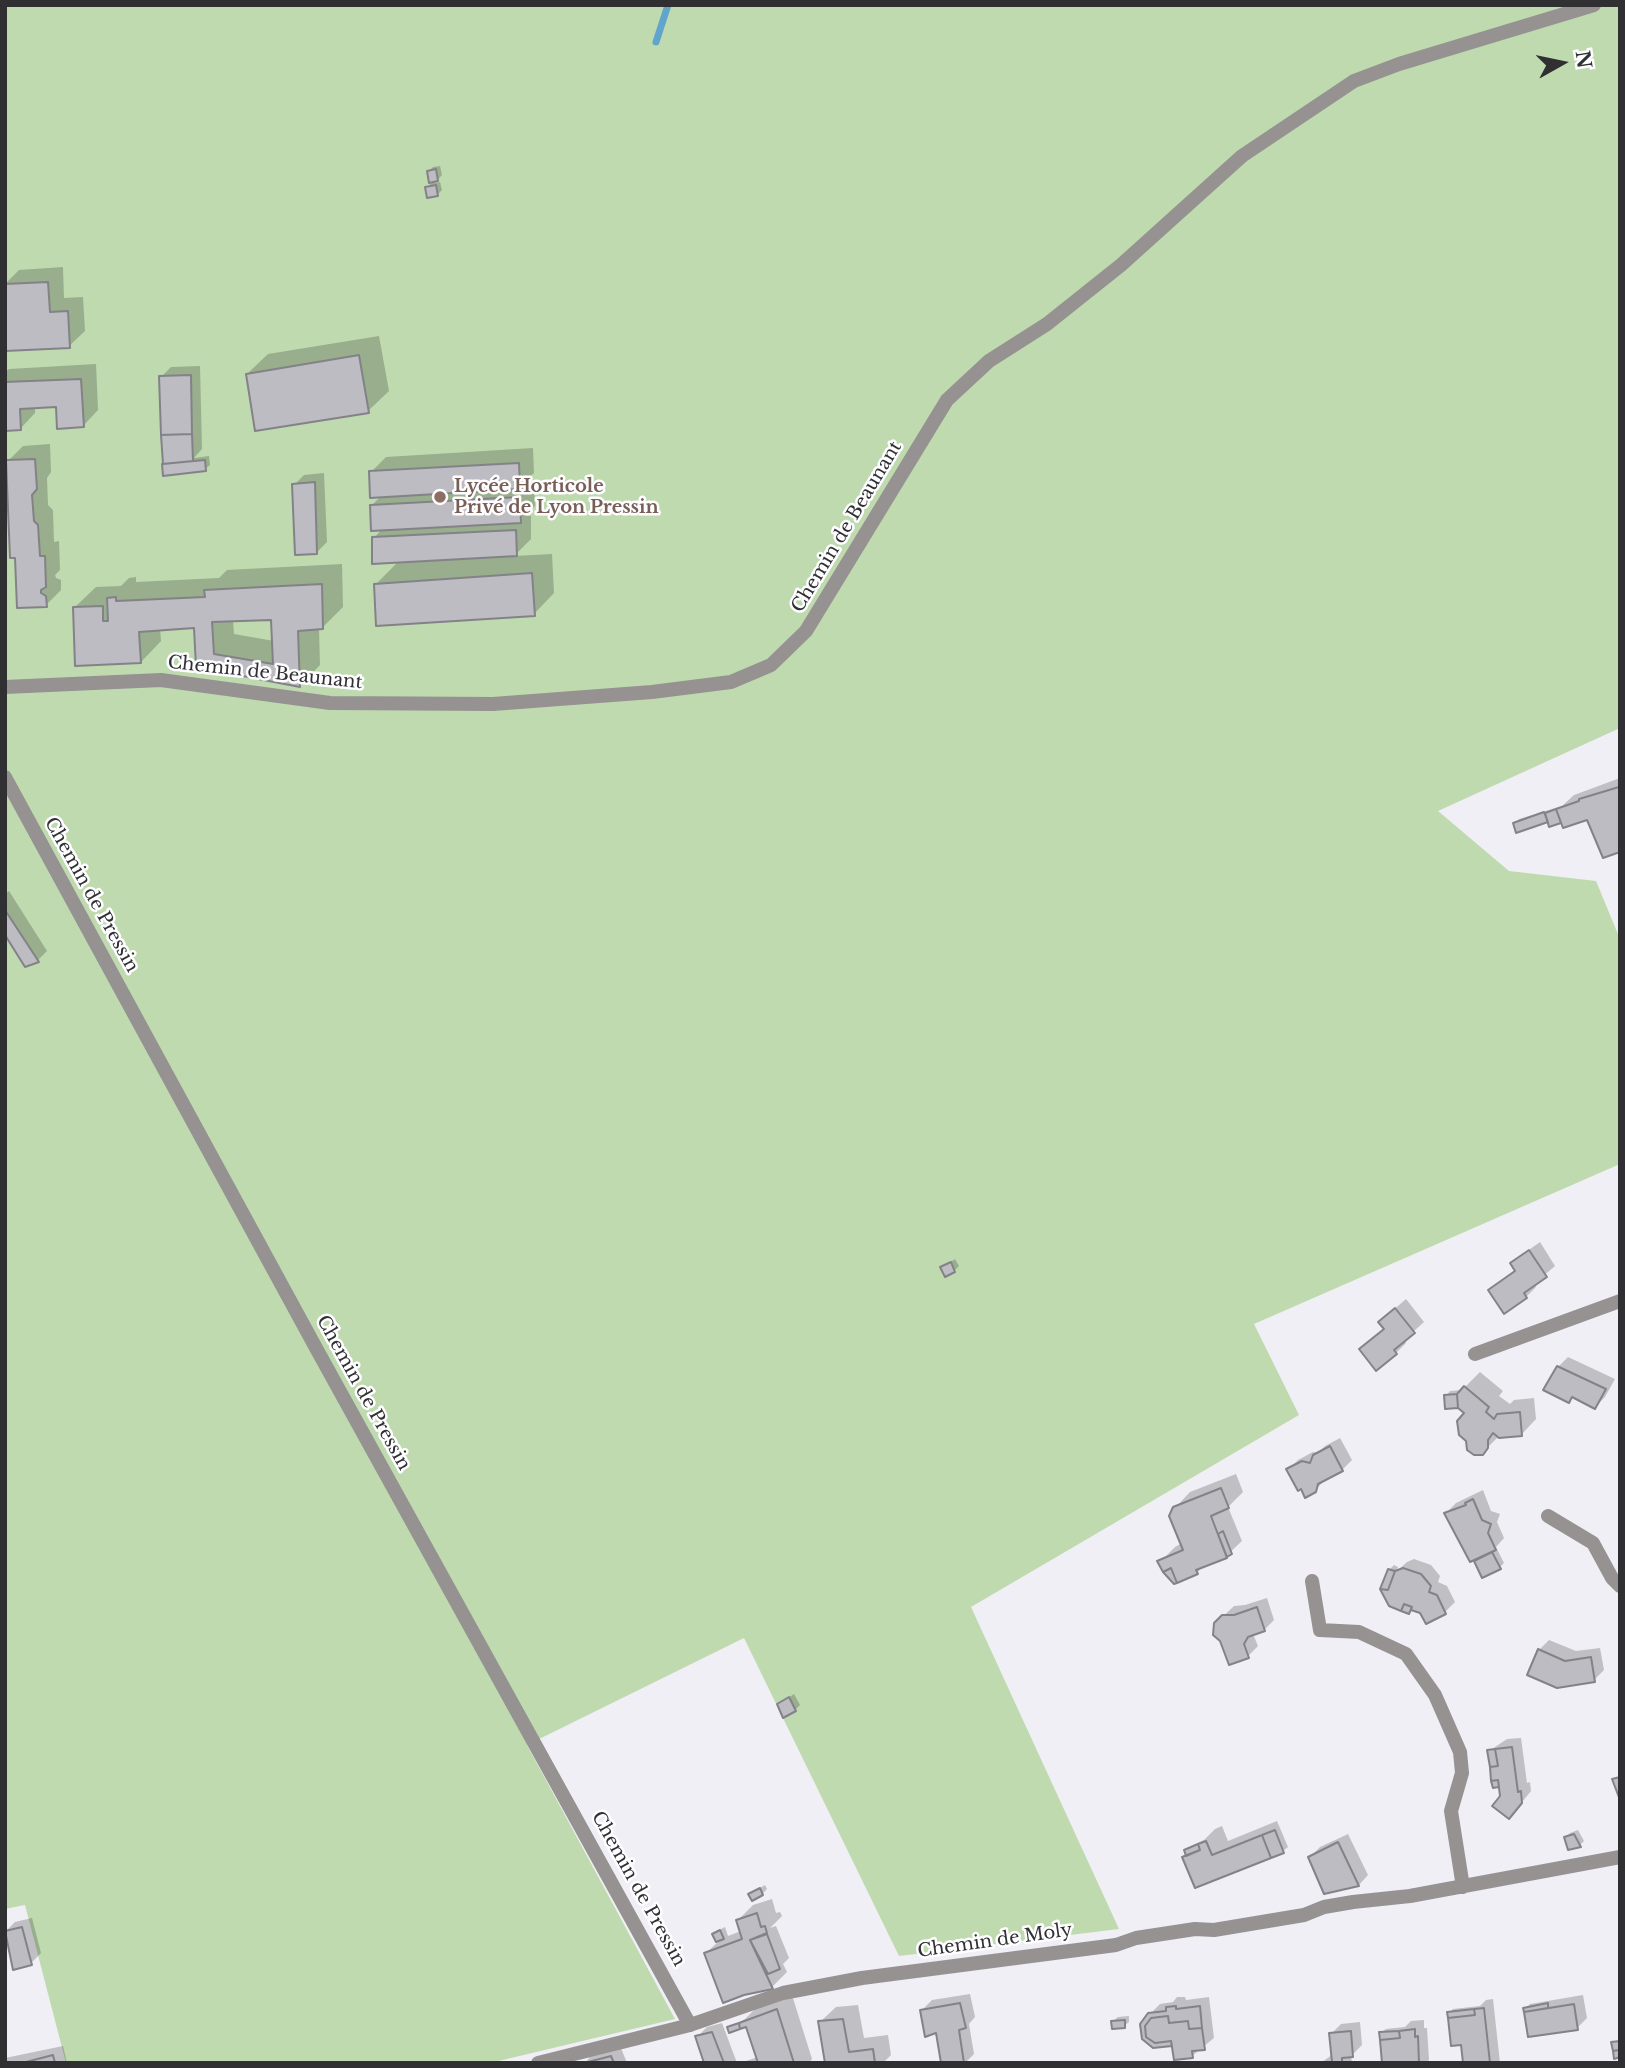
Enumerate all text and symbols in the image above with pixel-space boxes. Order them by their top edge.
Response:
north arrow [1527,28,1597,98]
text: N [1570,49,1596,70]
street label: Chemin de Beaunant [787,438,907,616]
place label: Lycée Horticole Privé de Lyon Pressin [454,476,659,518]
marker: Lycée Horticole Privé de Lyon Pressin [432,489,448,505]
street label: Chemin de Beaunant [167,652,363,694]
street label: Chemin de Pressin [39,814,143,976]
street label: Chemin de Pressin [311,1312,415,1474]
street label: Chemin de Pressin [586,1808,690,1970]
street label: Chemin de Moly [916,1919,1074,1963]

